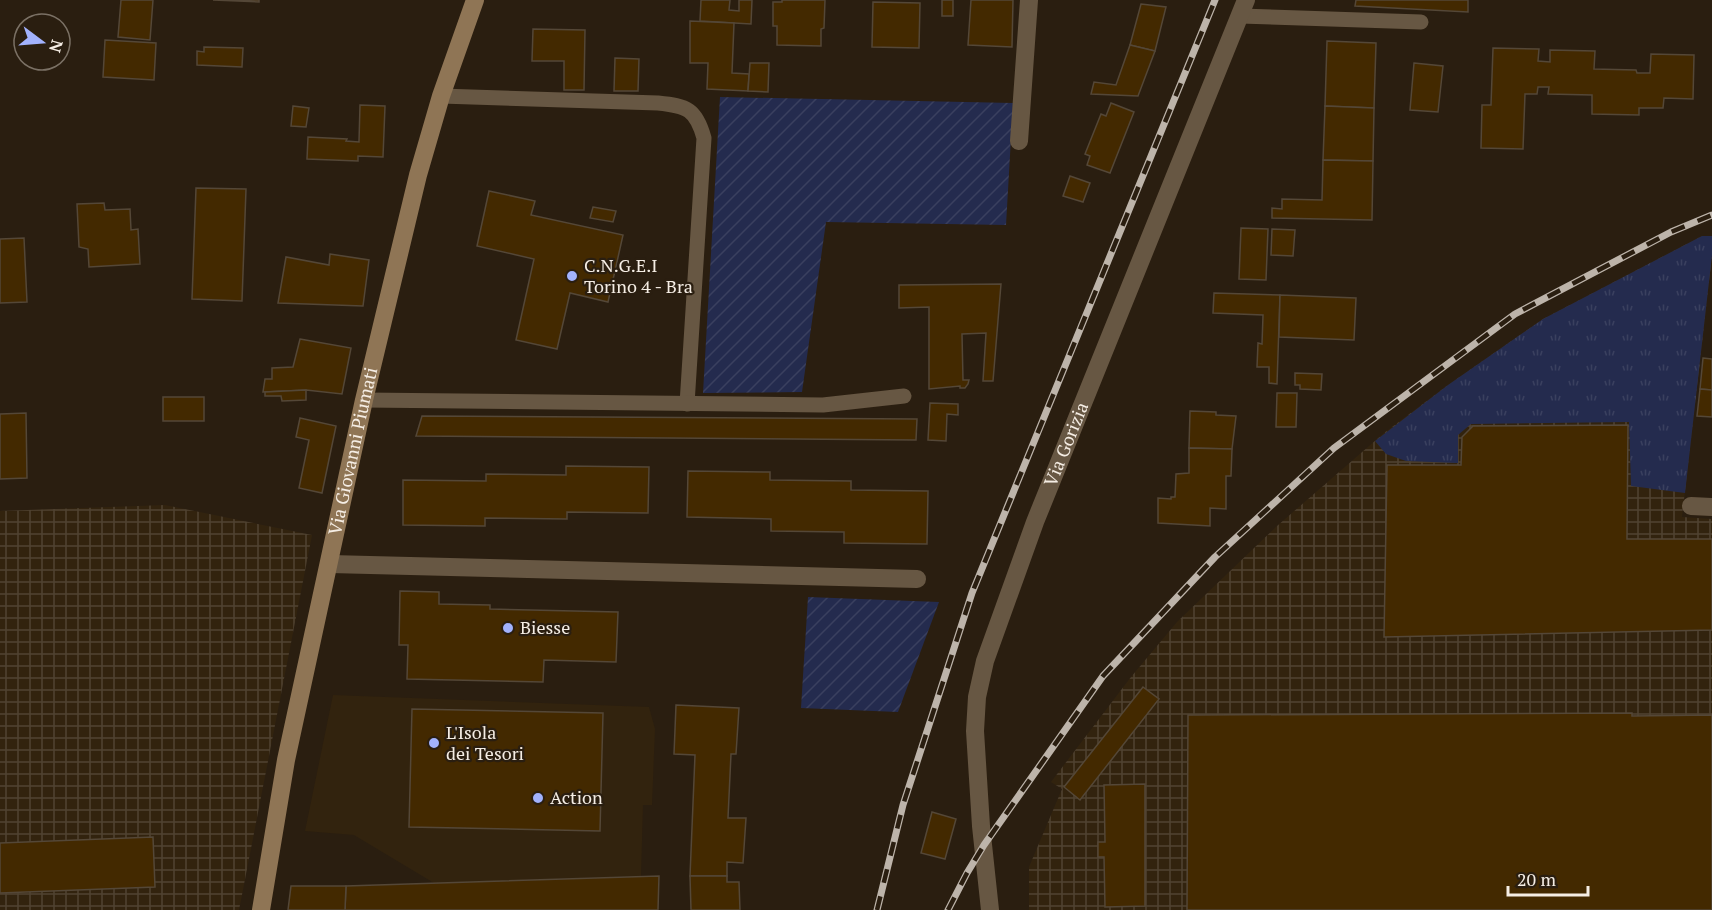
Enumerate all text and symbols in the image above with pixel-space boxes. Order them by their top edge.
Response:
north arrow [12,12,72,72]
text: N [44,37,69,55]
place label: C.N.G.E.I Torino 4 - Bra [584,253,693,298]
marker: C.N.G.E.I Torino 4 - Bra [565,269,579,283]
street label: Via Giovanni Piumati [322,365,382,537]
street label: Via Gorizia [1038,398,1093,490]
place label: Biesse [520,615,570,639]
marker: Biesse [501,621,515,635]
place label: L'Isola dei Tesori [446,720,524,765]
marker: L'Isola dei Tesori [427,736,441,750]
place label: Action [550,785,603,809]
marker: Action [531,791,545,805]
scale bar [1508,859,1588,897]
text: 20 m [1517,867,1557,891]

